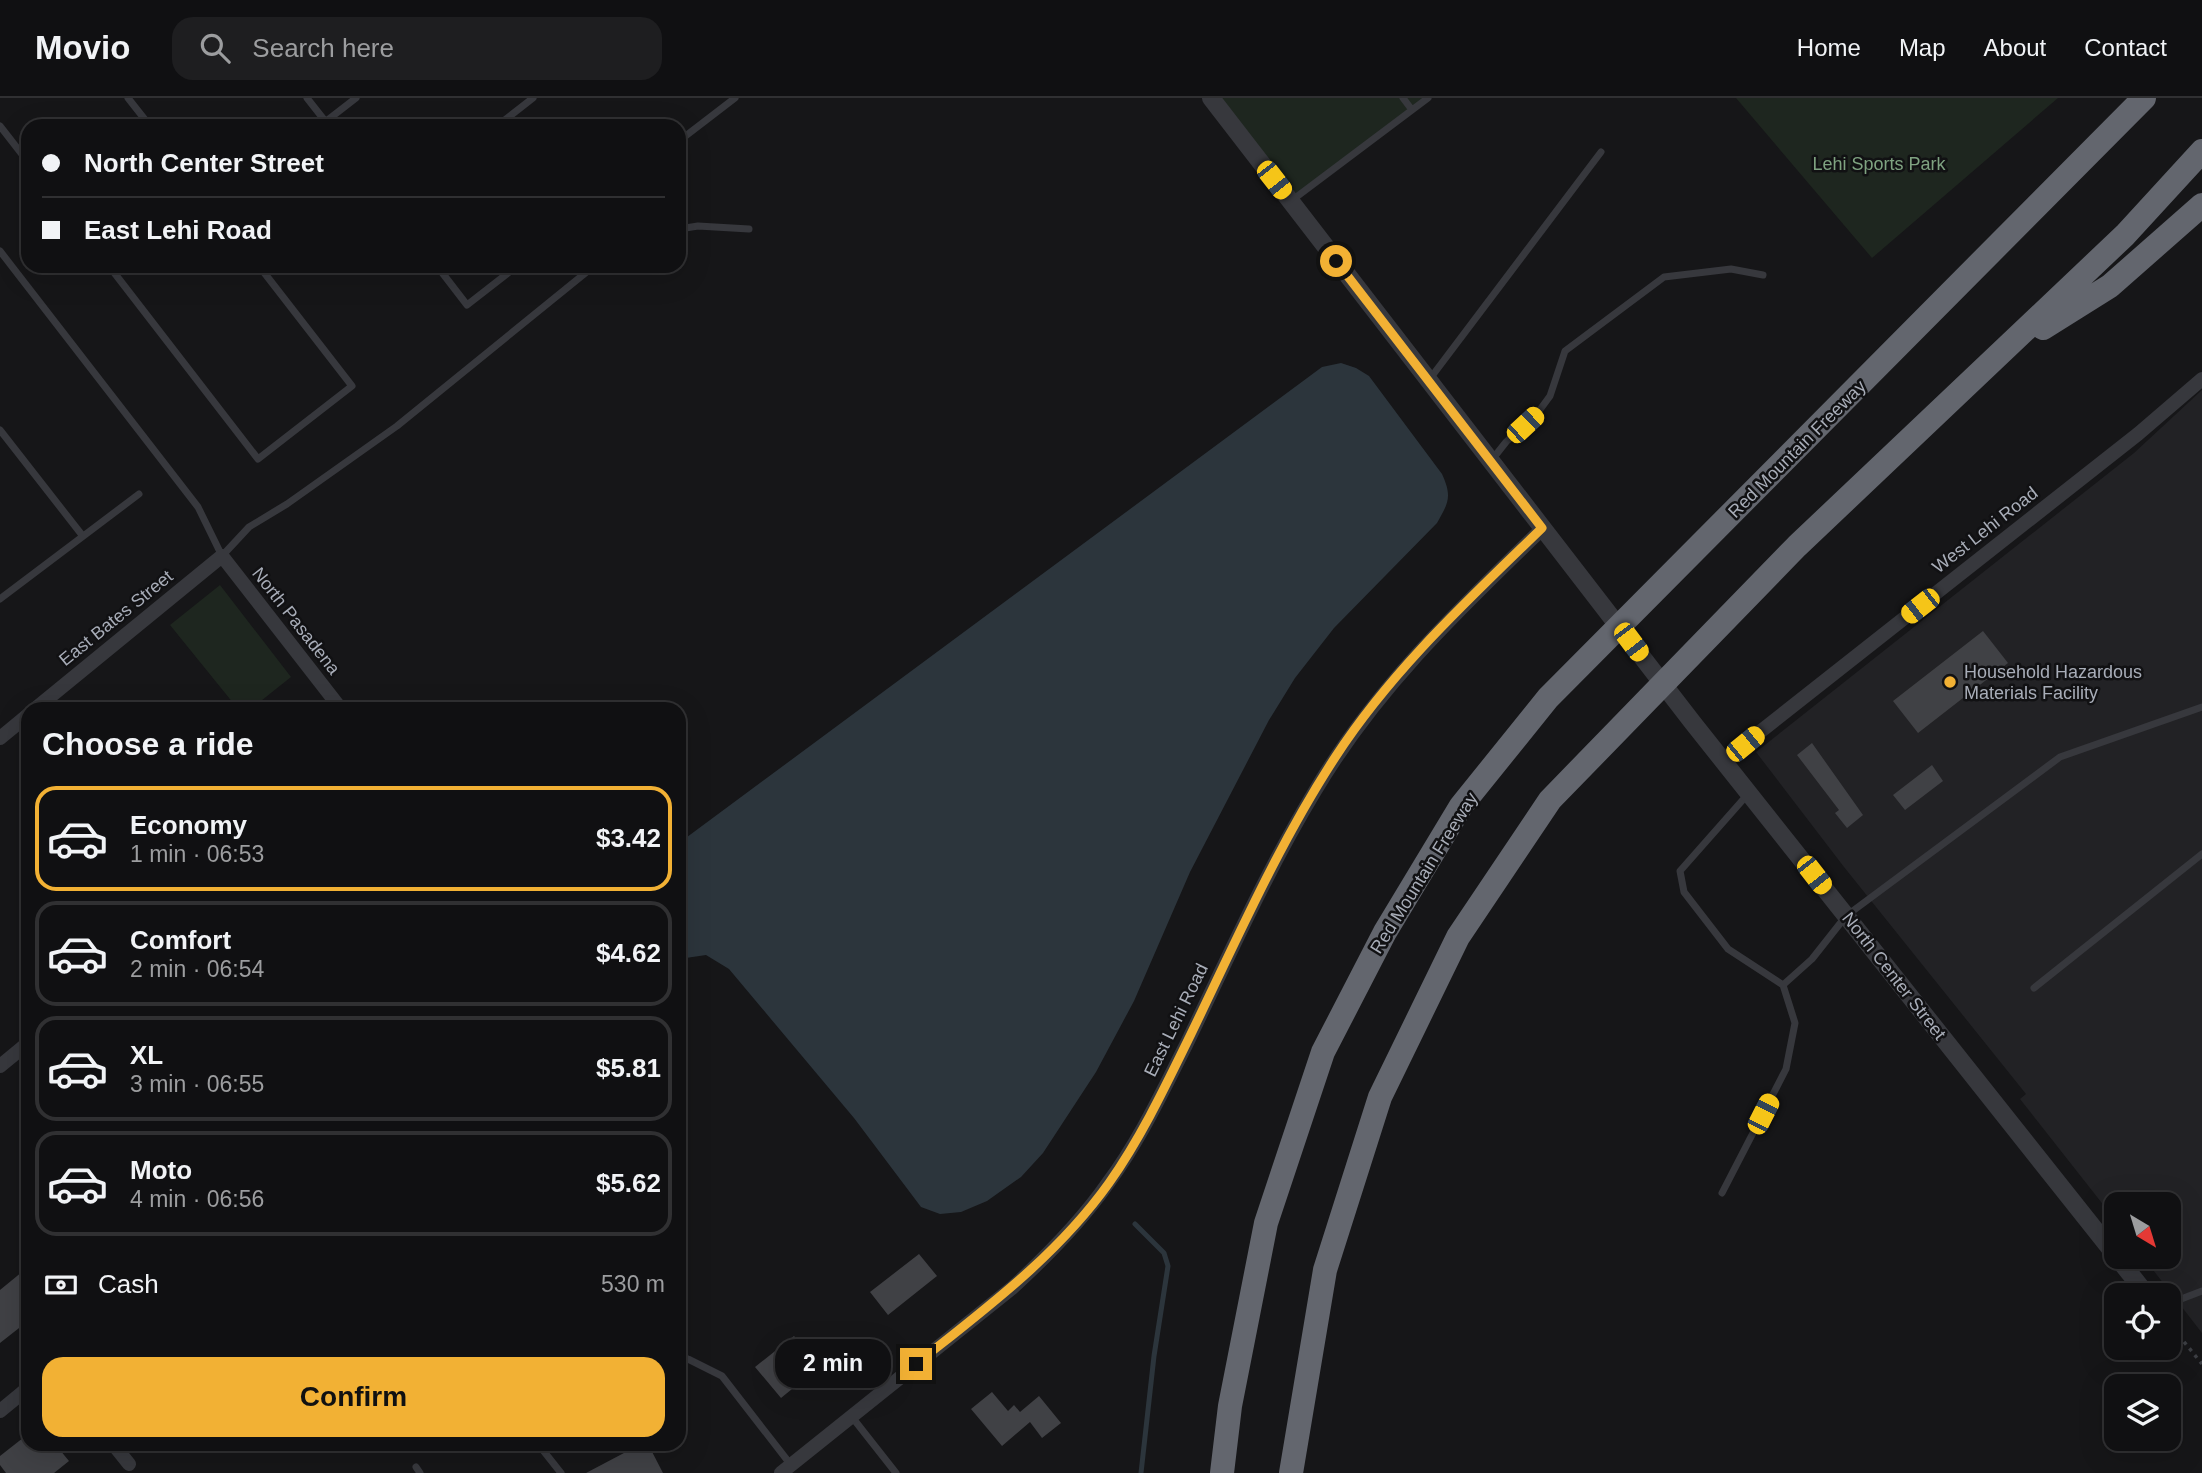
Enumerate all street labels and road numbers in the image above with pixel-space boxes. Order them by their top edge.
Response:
street label: Red Mountain Freeway [1724,376,1870,522]
street label: West Lehi Road [1929,483,2041,577]
street label: North Pasadena [248,564,345,679]
street label: East Bates Street [55,566,177,670]
street label: Red Mountain Freeway [1366,789,1482,957]
street label: North Center Street [1838,908,1950,1044]
street label: East Lehi Road [1140,960,1212,1080]

